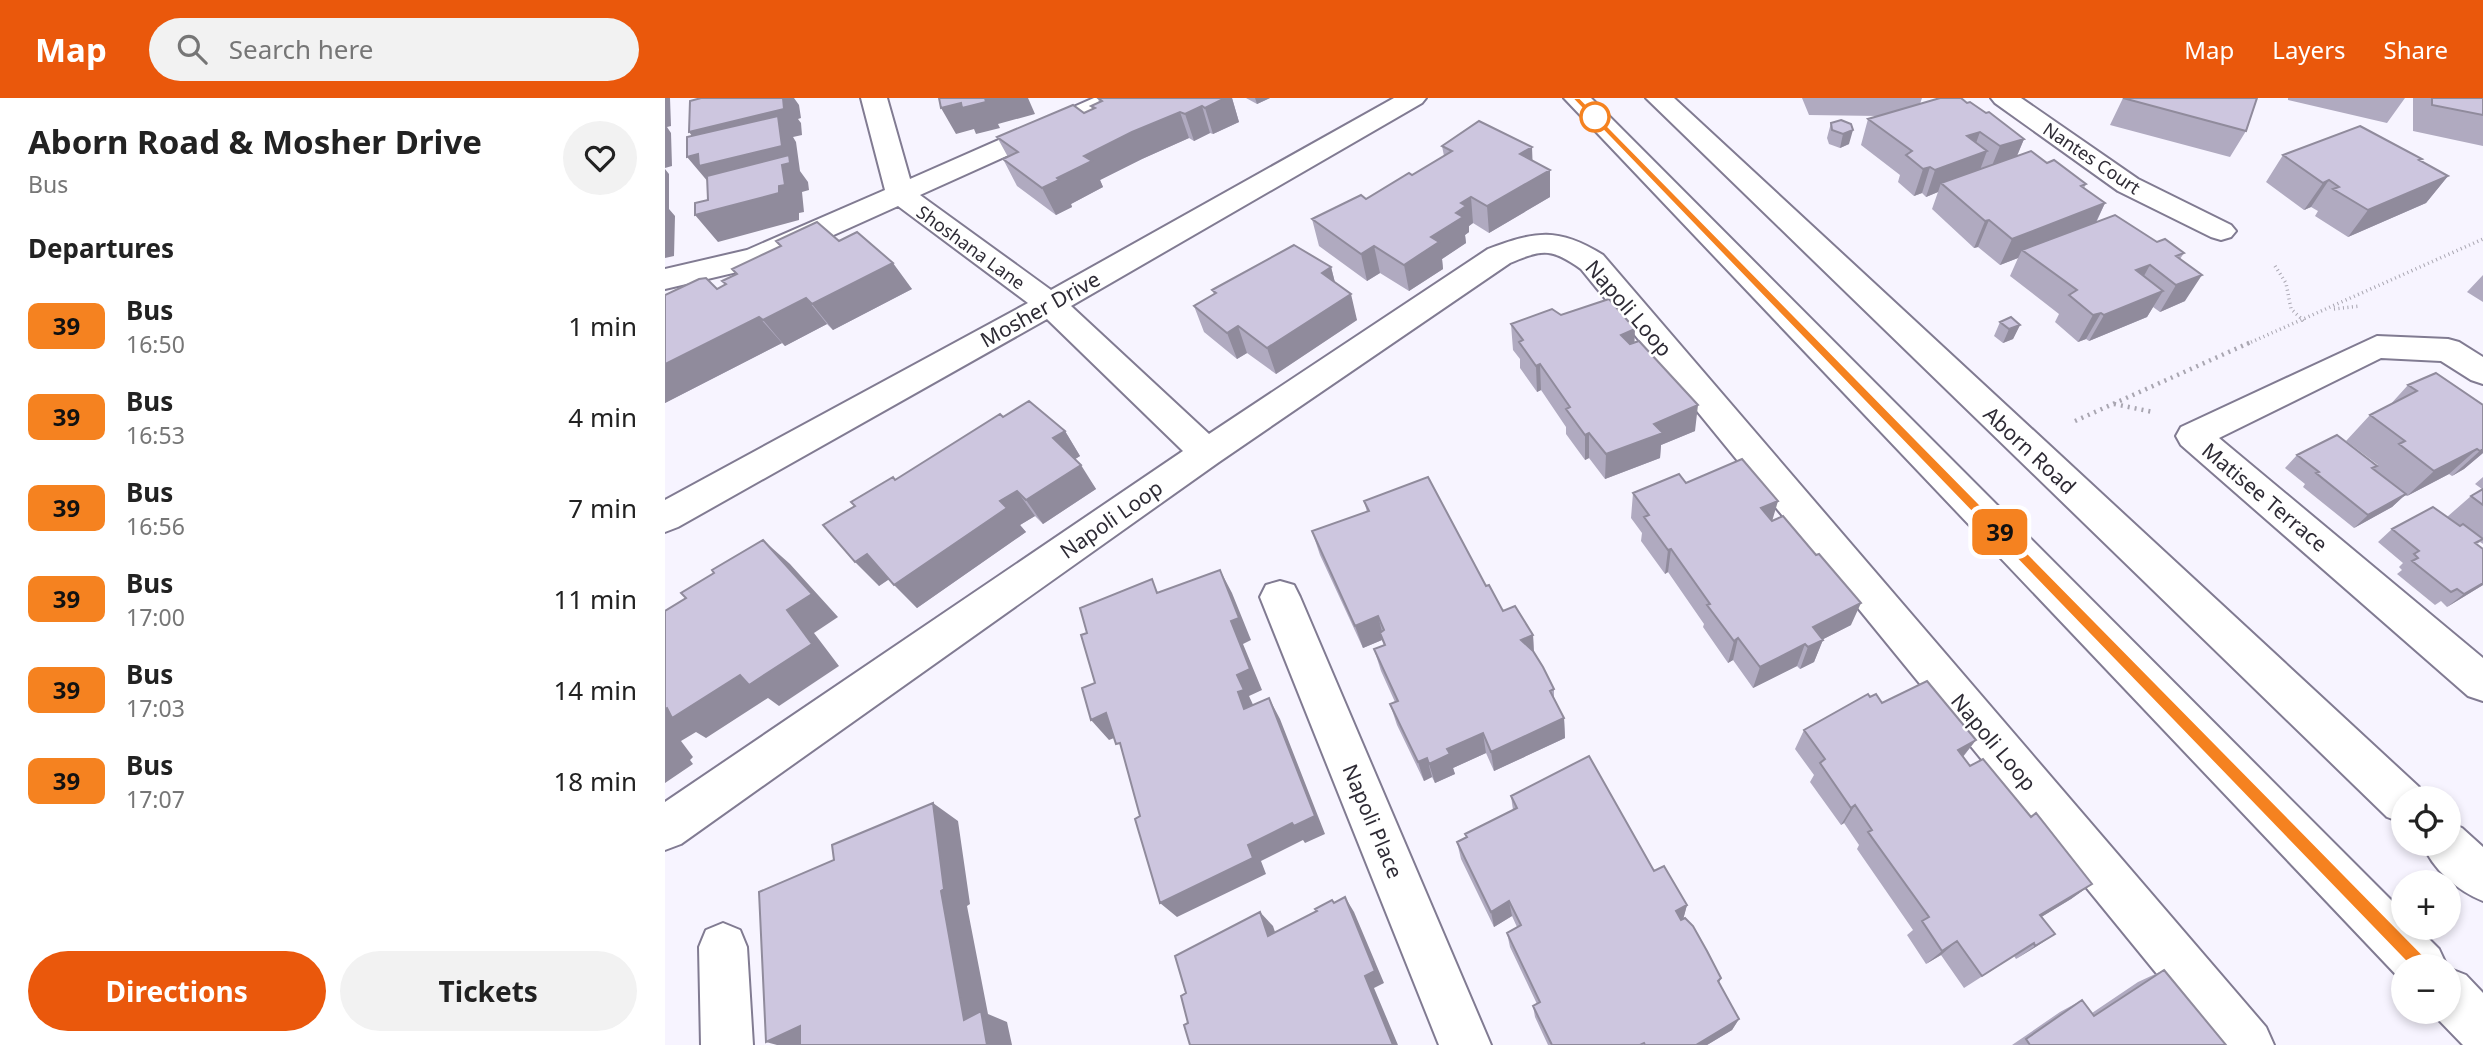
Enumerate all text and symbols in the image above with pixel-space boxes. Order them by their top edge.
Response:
search box [149,18,639,81]
text: Map [35,27,107,72]
icon: search [173,30,211,68]
text: Search here [229,31,373,67]
text: Map [2184,33,2234,66]
text: Layers [2272,33,2346,66]
text: Share [2384,33,2448,66]
unlabelled marker [1580,102,1610,132]
street label: Nantes Court [2039,117,2146,200]
text: Aborn Road & Mosher Drive [28,119,482,164]
button: heart [563,121,637,195]
text: Bus [28,168,68,200]
street label: Shoshana Lane [912,200,1030,294]
text: Departures [28,230,174,266]
street label: Napoli Loop [1579,254,1679,362]
street label: Mosher Drive [975,265,1105,353]
text: Bus [126,292,173,328]
text: 1 min [568,308,637,344]
text: 39 [53,309,80,342]
text: 16:50 [126,328,185,360]
text: Bus [126,383,173,419]
text: 4 min [568,399,637,435]
text: 39 [53,400,80,433]
street label: Aborn Road [1978,400,2082,500]
text: 16:53 [126,419,185,451]
street label: Matisee Terrace [2196,436,2334,558]
street label: Napoli Loop [1054,473,1168,565]
text: Bus [126,474,173,510]
text: 7 min [568,490,637,526]
text: 39 [53,491,80,524]
line badge: 39 [1969,509,2031,555]
text: 16:56 [126,510,185,542]
text: 39 [1986,515,2014,548]
text: Bus [126,565,173,601]
text: 11 min [553,581,637,617]
text: 39 [53,582,80,615]
text: 17:00 [126,601,185,633]
text: Bus [126,656,173,692]
text: 14 min [553,672,637,708]
text: 39 [53,673,80,706]
street label: Napoli Loop [1945,687,2043,797]
text: 17:03 [126,692,185,724]
text: Bus [126,747,173,783]
street label: Napoli Place [1336,760,1410,882]
text: 18 min [553,763,637,799]
text: 39 [53,764,80,797]
text: 17:07 [126,783,185,815]
map controls [2391,786,2461,1024]
button: locate [2391,786,2461,856]
button: + [2391,870,2461,940]
button: Directions [28,951,326,1031]
button: Tickets [340,951,637,1031]
button: − [2391,954,2461,1024]

